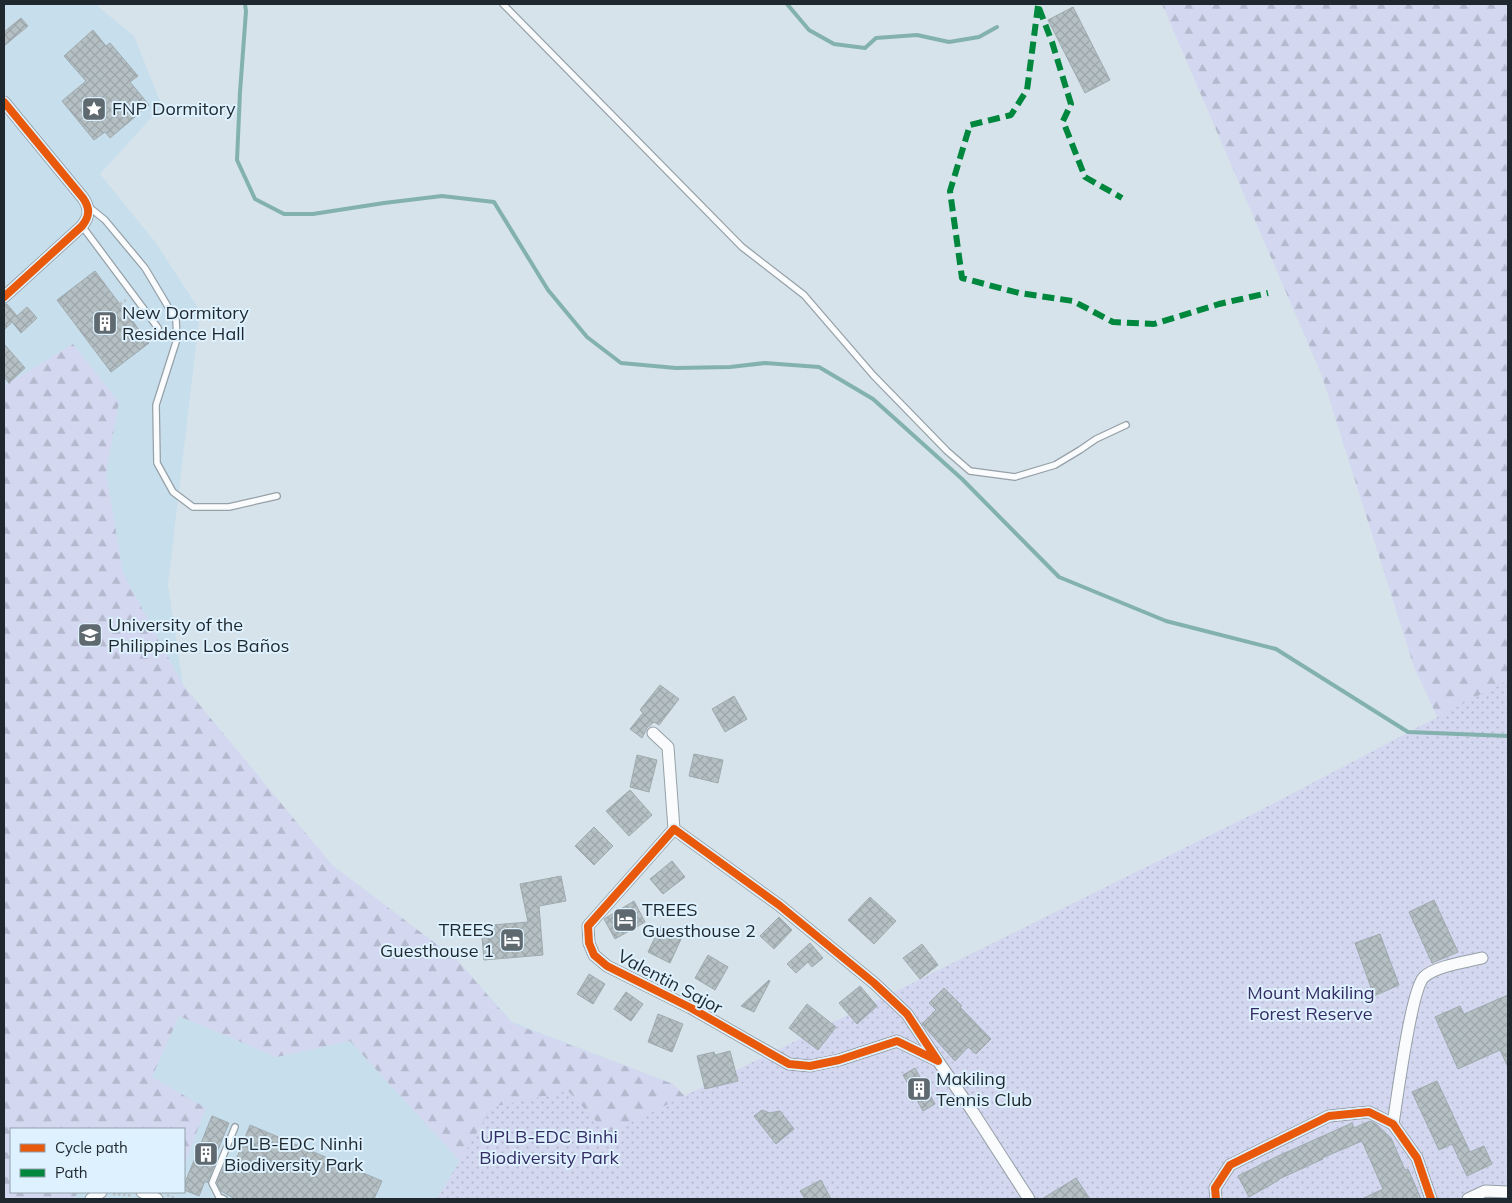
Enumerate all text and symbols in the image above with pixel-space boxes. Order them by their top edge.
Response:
place icon: FNP Dormitory [81,96,107,122]
place label: FNP Dormitory [112,97,236,120]
place label: New Dormitory Residence Hall [122,301,249,345]
building icon: New Dormitory Residence Hall [92,310,118,336]
place label: University of the Philippines Los Baños [108,613,289,657]
school or university icon: University of the Philippines Los Baños [77,622,103,648]
place label: TREES Guesthouse 2 [642,898,756,942]
hotel icon: TREES Guesthouse 2 [612,907,638,933]
place label: TREES Guesthouse 1 [380,918,494,962]
hotel icon: TREES Guesthouse 1 [499,927,525,953]
street label: Valentin Sajor [614,944,727,1019]
park label: Mount Makiling Forest Reserve [1247,981,1375,1025]
place label: Makiling Tennis Club [936,1067,1032,1111]
building icon: Makiling Tennis Club [906,1076,932,1102]
park label: UPLB-EDC Binhi Biodiversity Park [479,1125,619,1169]
legend [10,1128,185,1193]
place label: UPLB-EDC Ninhi Biodiversity Park [224,1132,364,1176]
text: Cycle path [55,1138,128,1157]
building icon: UPLB-EDC Ninhi Biodiversity Park [193,1141,219,1167]
text: Path [55,1163,87,1182]

